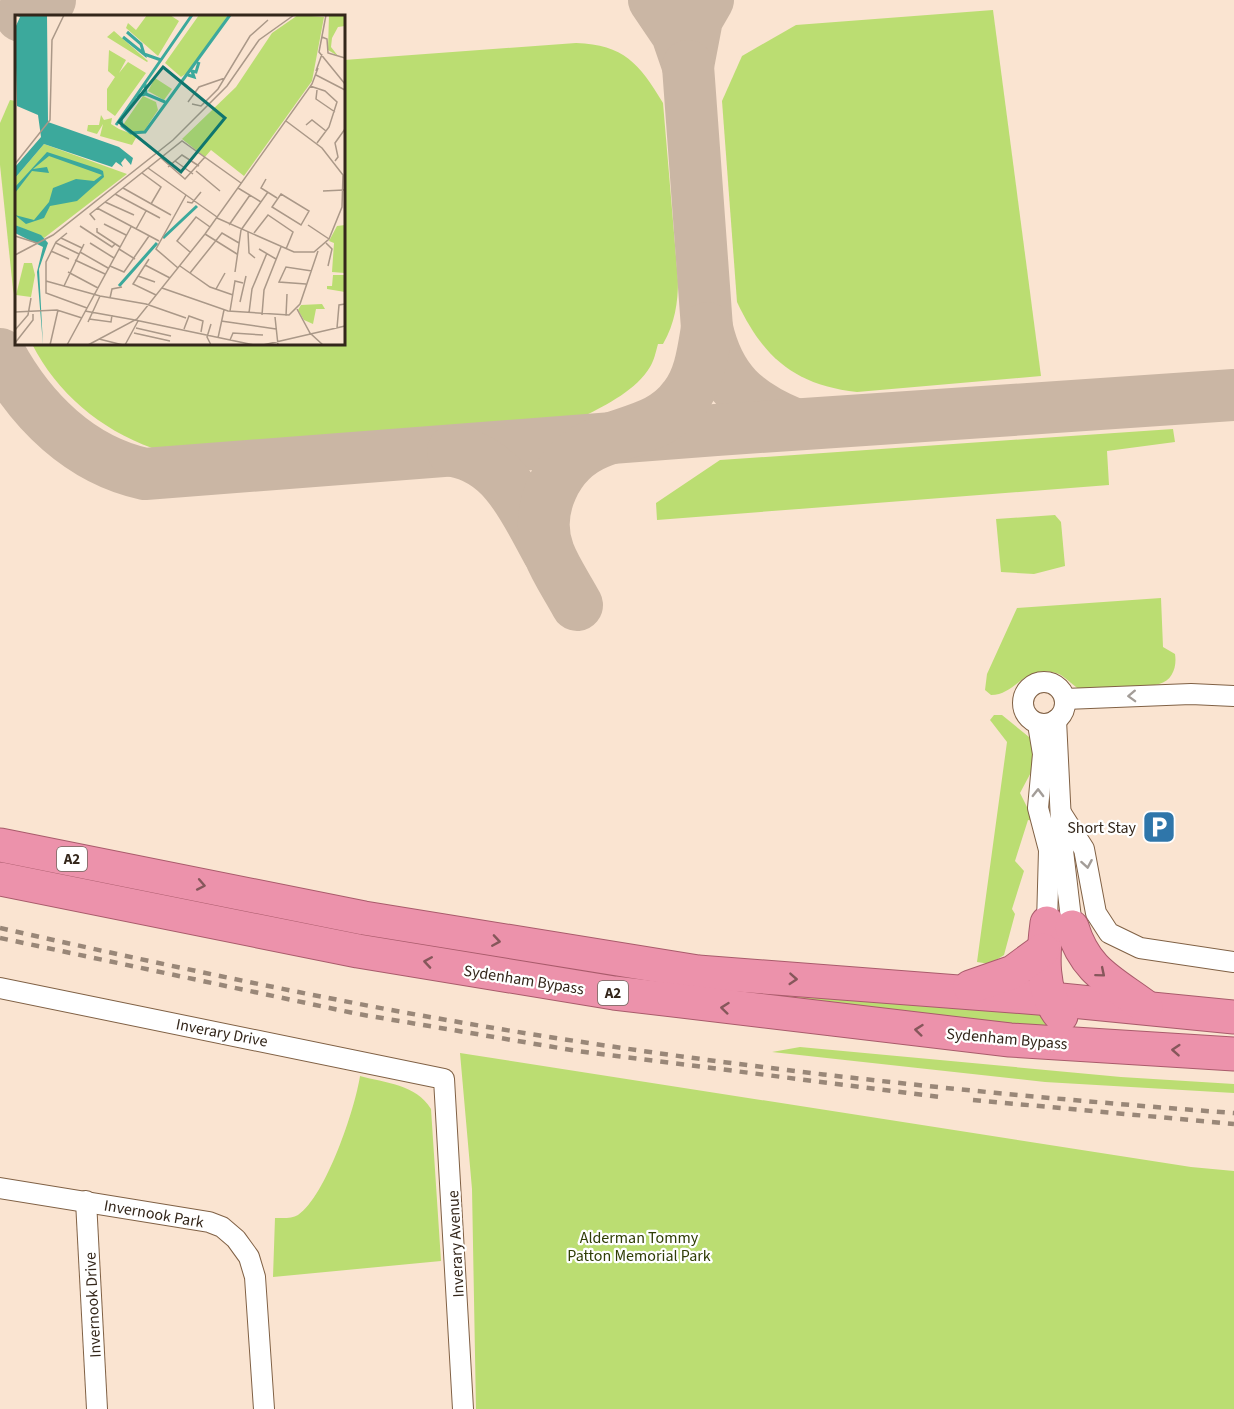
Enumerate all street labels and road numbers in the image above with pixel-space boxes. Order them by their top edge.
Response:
road number: A2 [57,847,87,871]
street label: Sydenham Bypass [462,960,586,1000]
road number: A2 [598,981,628,1005]
street label: Inverary Drive [174,1013,270,1053]
street label: Sydenham Bypass [945,1023,1069,1055]
street label: Inverary Avenue [442,1190,470,1298]
street label: Invernook Park [102,1194,206,1234]
street label: Invernook Drive [79,1252,107,1358]

